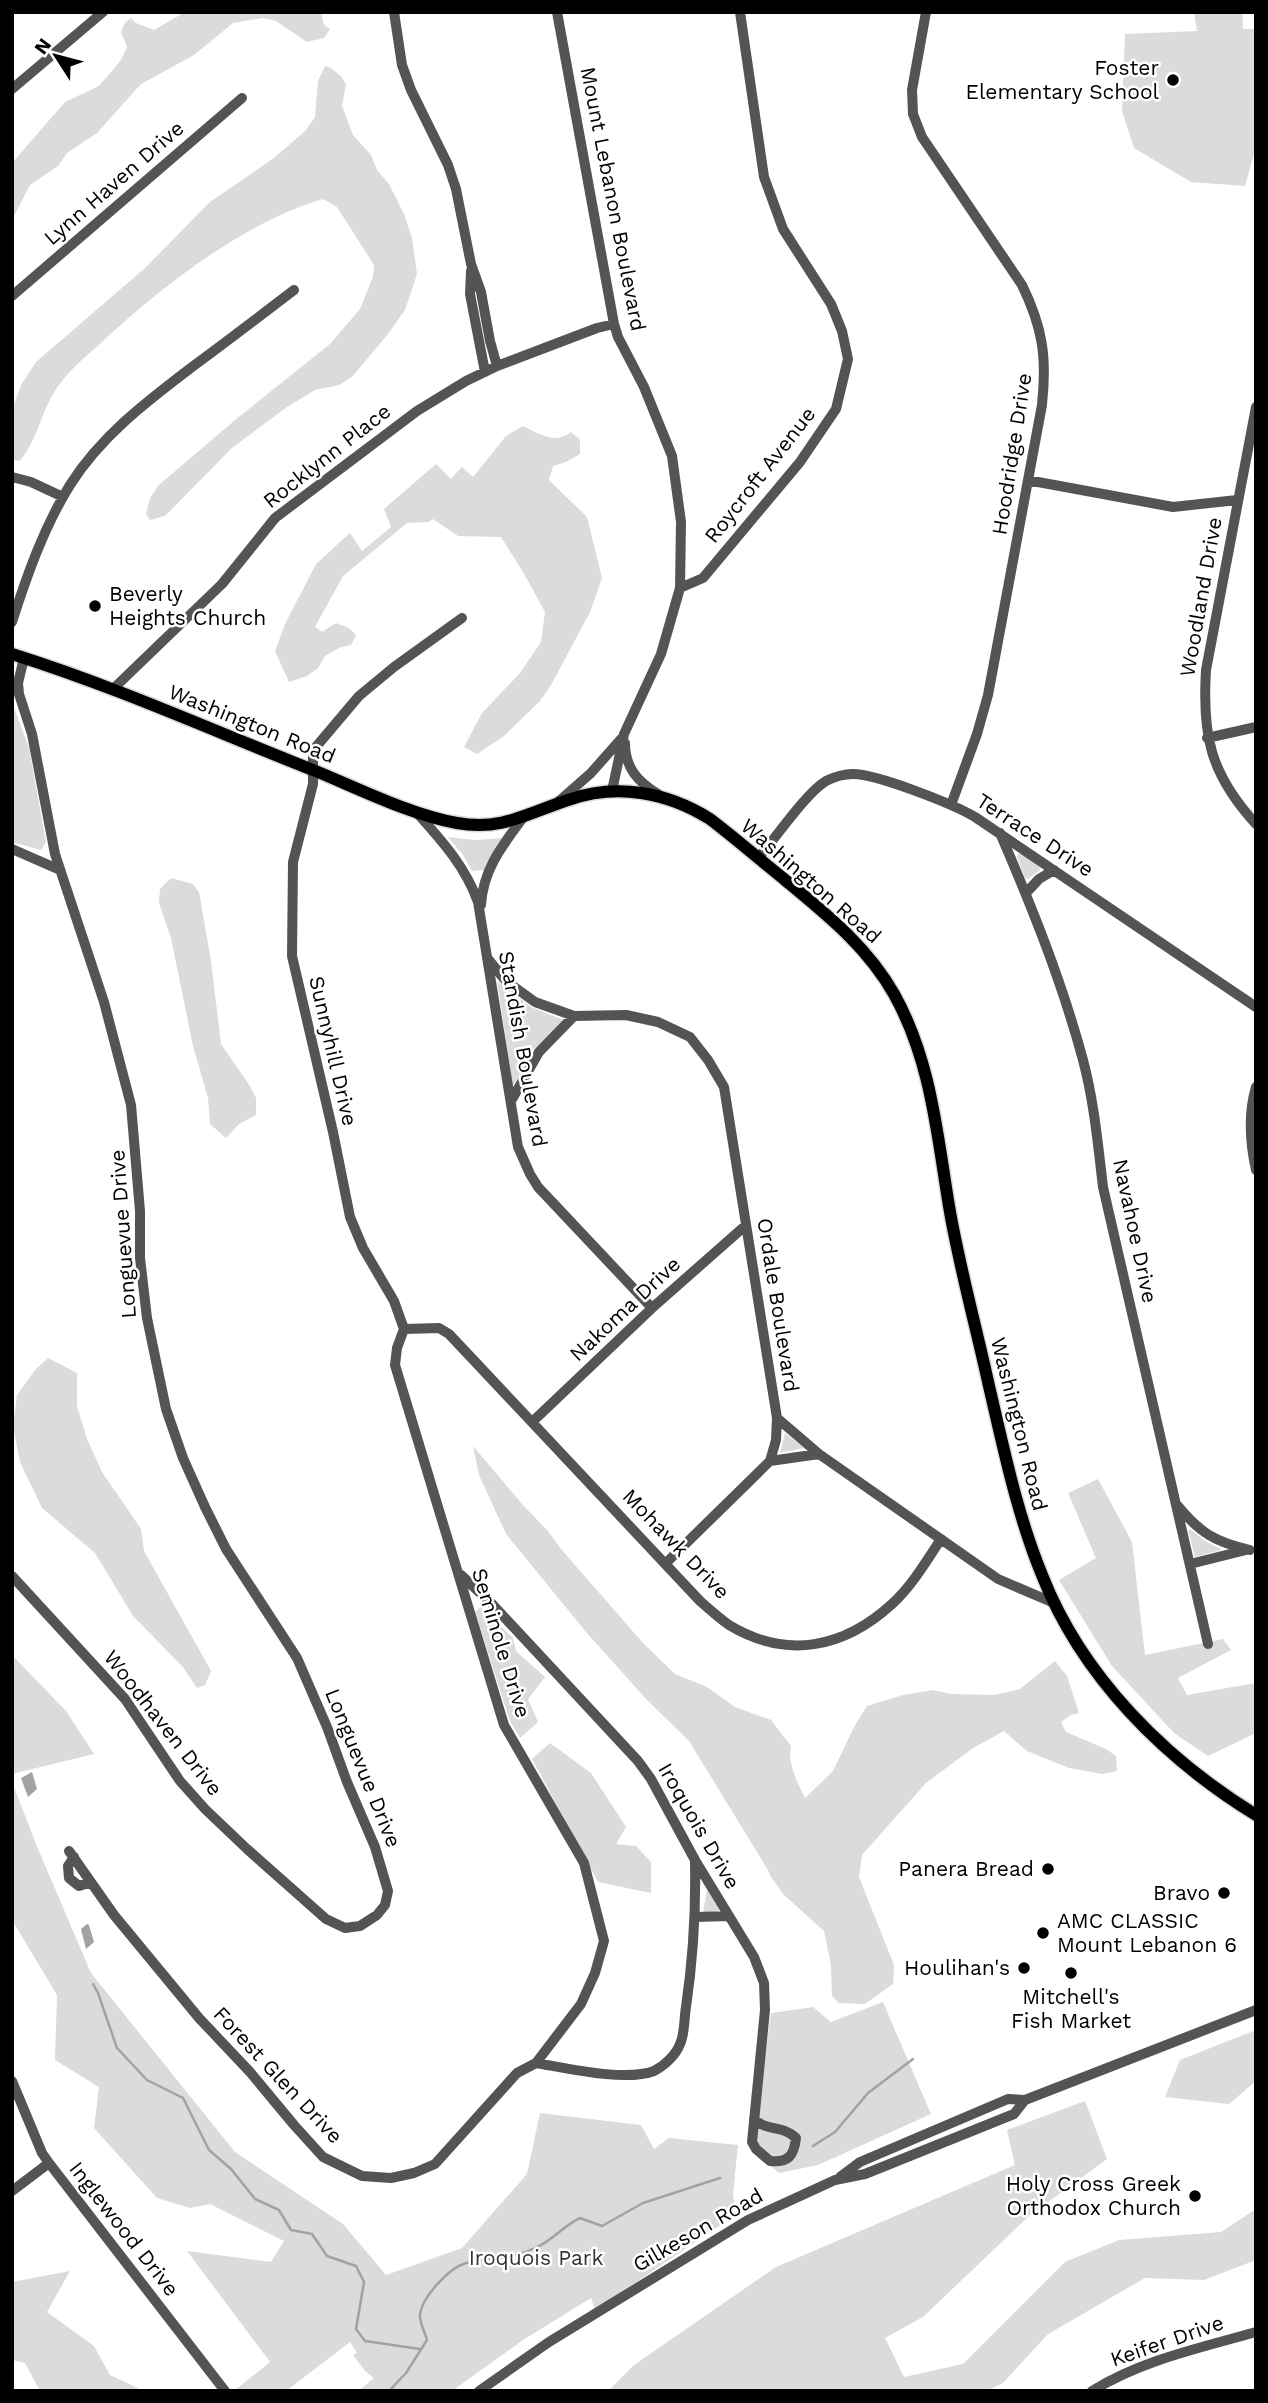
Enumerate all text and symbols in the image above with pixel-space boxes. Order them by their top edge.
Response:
north arrow [21,21,91,91]
text: N [29,34,56,59]
place label: Foster Elementary School [966,55,1160,104]
street label: Mount Lebanon Boulevard [576,65,651,333]
marker: Foster Elementary School [1165,72,1181,88]
street label: Lynn Haven Drive [39,115,189,250]
street label: Hoodridge Drive [986,371,1037,537]
street label: Rocklynn Place [258,398,395,513]
street label: Roycroft Avenue [699,402,820,548]
street label: Woodland Drive [1174,515,1227,679]
place label: Beverly Heights Church [109,581,266,630]
marker: Beverly Heights Church [87,598,103,614]
street label: Washington Road [165,679,339,768]
street label: Terrace Drive [972,787,1098,882]
street label: Washington Road [736,813,887,948]
street label: Standish Boulevard [494,949,553,1149]
street label: Sunnyhill Drive [304,974,363,1128]
street label: Longuevue Drive [104,1149,141,1319]
street label: Navahoe Drive [1108,1157,1163,1305]
street label: Ordale Boulevard [752,1216,805,1394]
street label: Nakoma Drive [564,1251,685,1366]
street label: Washington Road [986,1335,1053,1513]
street label: Mohawk Drive [618,1483,735,1604]
street label: Seminole Drive [467,1565,536,1720]
street label: Woodhaven Drive [99,1645,228,1800]
street label: Longuevue Drive [320,1685,407,1851]
street label: Iroquois Drive [653,1758,746,1893]
place label: Panera Bread [898,1856,1034,1881]
marker: Panera Bread [1040,1861,1056,1877]
place label: Bravo [1153,1880,1210,1905]
marker: Bravo [1216,1885,1232,1901]
place label: AMC CLASSIC Mount Lebanon 6 [1057,1908,1237,1957]
marker: AMC CLASSIC Mount Lebanon 6 [1035,1925,1051,1941]
place label: Houlihan's [904,1955,1010,1980]
marker: Houlihan's [1016,1960,1032,1976]
marker: Mitchell's Fish Market [1063,1965,1079,1981]
place label: Mitchell's Fish Market [1011,1984,1131,2033]
street label: Forest Glen Drive [209,2001,348,2148]
street label: Inglewood Drive [64,2157,185,2301]
place label: Holy Cross Greek Orthodox Church [1006,2171,1181,2220]
street label: Gilkeson Road [628,2182,767,2277]
marker: Holy Cross Greek Orthodox Church [1187,2188,1203,2204]
park label: Iroquois Park [469,2245,603,2270]
street label: Keifer Drive [1107,2309,1227,2372]

